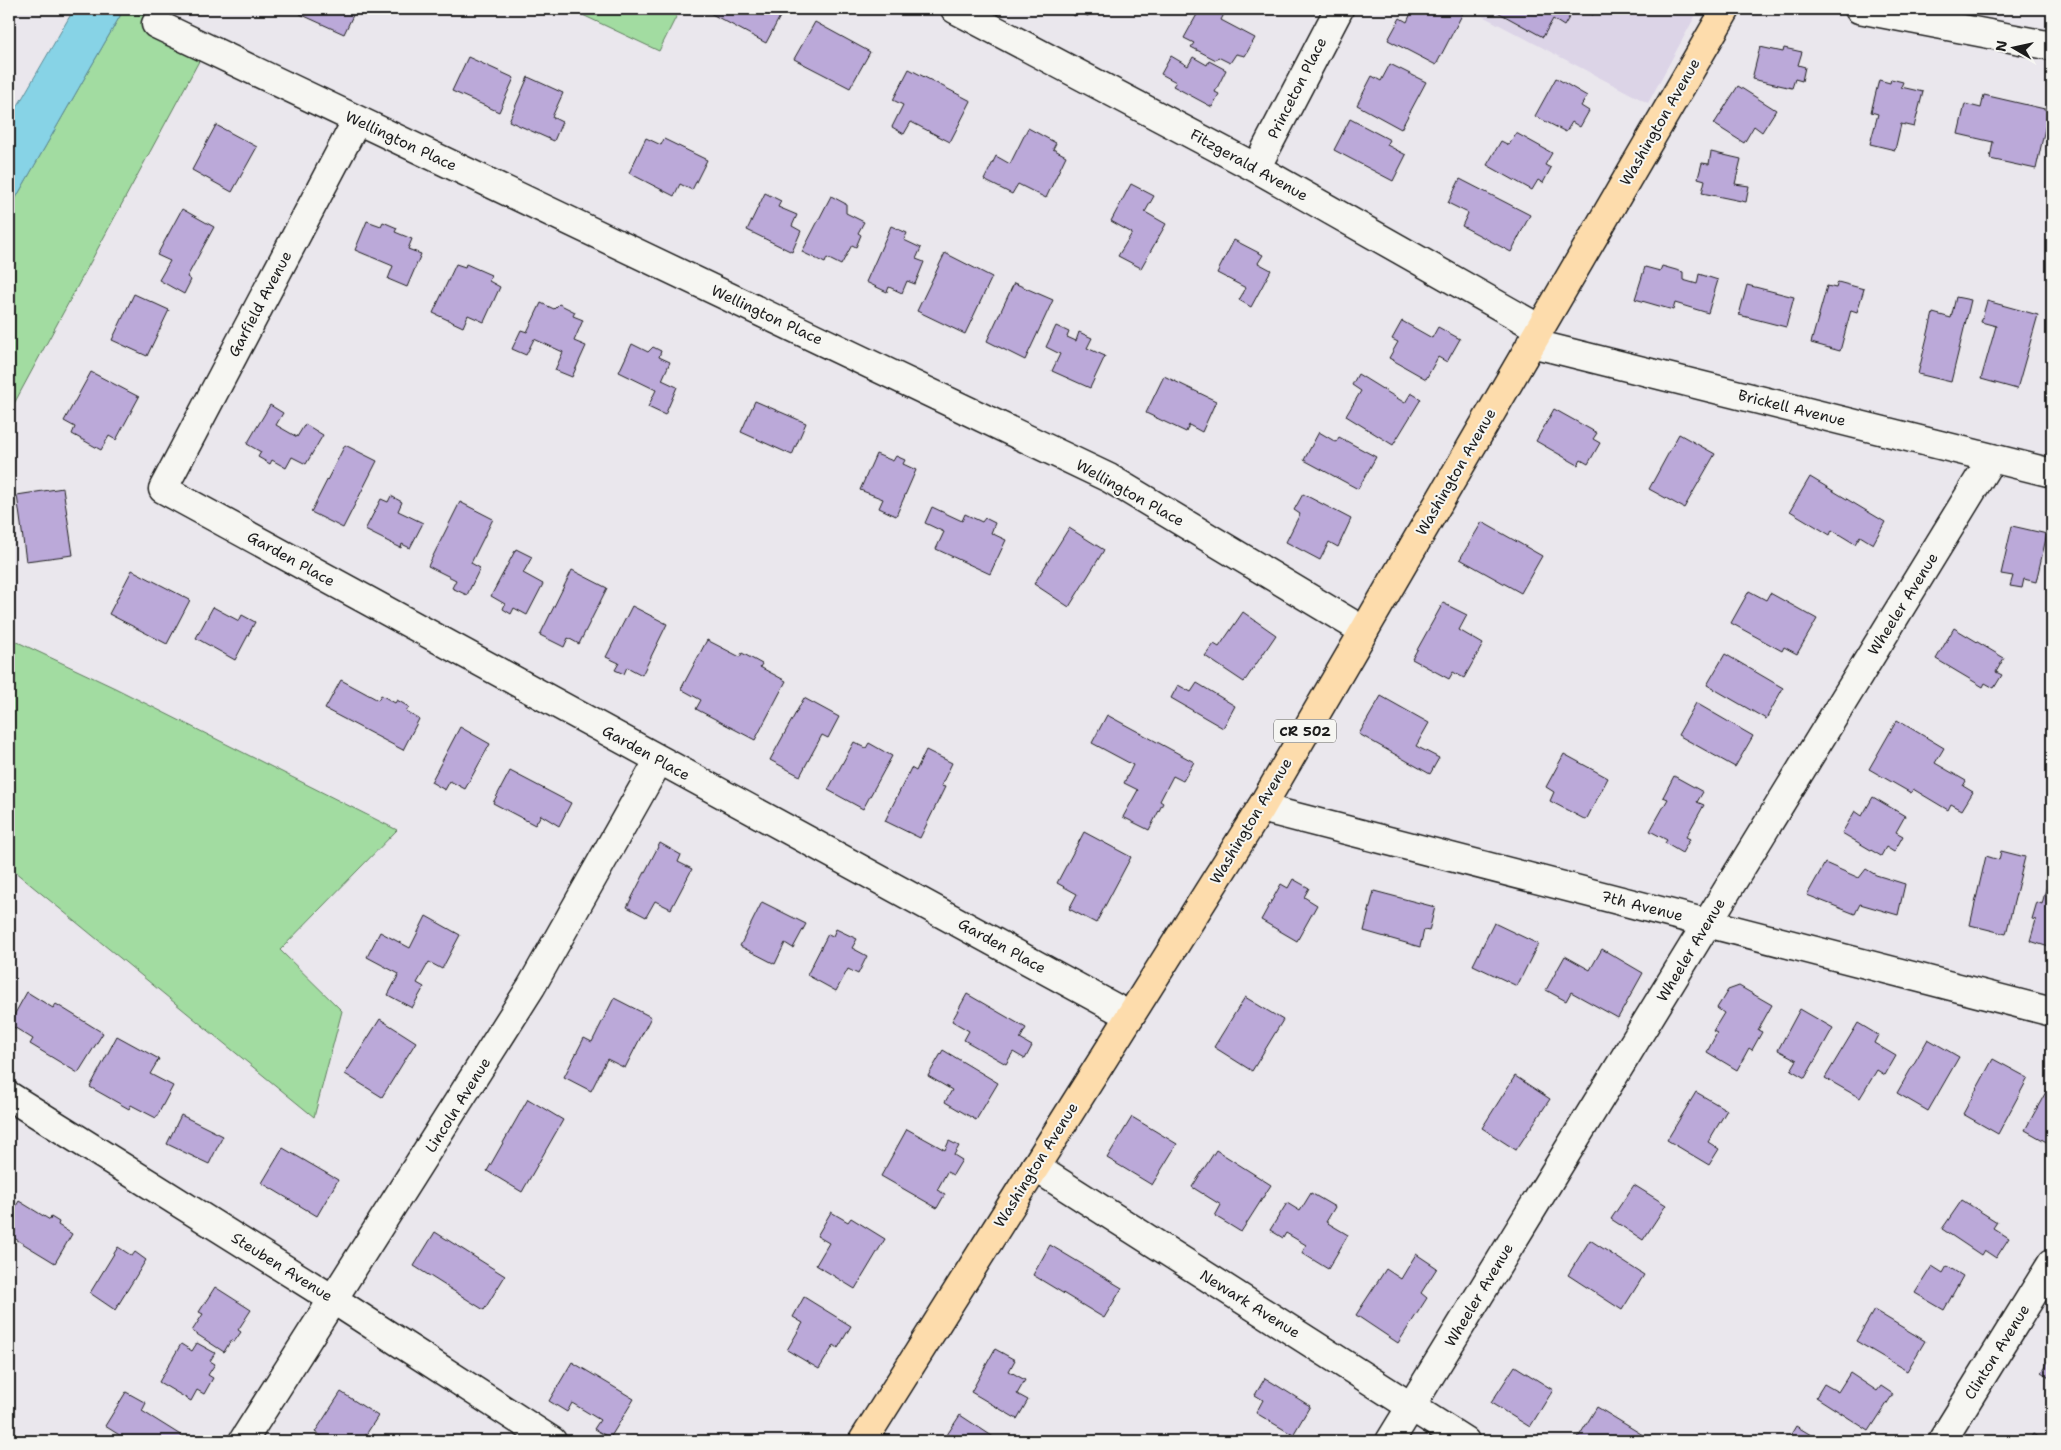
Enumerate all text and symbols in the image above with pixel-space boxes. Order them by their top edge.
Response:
north arrow [1988,22,2038,72]
street label: Princeton Place [1263,34,1331,142]
text: N [1991,39,2011,53]
street label: Washington Avenue [1615,55,1705,189]
street label: Wellington Place [342,106,460,176]
street label: Fitzgerald Avenue [1186,124,1312,206]
street label: Garfield Avenue [224,248,296,360]
street label: Wellington Place [708,280,826,350]
street label: Brickell Avenue [1736,385,1848,431]
street label: Washington Avenue [1411,405,1501,539]
street label: Wellington Place [1072,455,1188,531]
street label: Garden Place [244,527,338,591]
street label: Wheeler Avenue [1863,549,1943,659]
road number: CR 502 [1274,719,1336,742]
street label: Garden Place [599,721,693,785]
street label: Washington Avenue [1205,754,1297,888]
street label: 7th Avenue [1599,886,1685,926]
street label: Wheeler Avenue [1652,894,1730,1006]
street label: Garden Place [955,914,1049,978]
street label: Lincoln Avenue [421,1054,495,1156]
street label: Washington Avenue [989,1099,1083,1231]
street label: Steuben Avenue [228,1228,336,1306]
street label: Wheeler Avenue [1440,1239,1518,1351]
street label: Newark Avenue [1196,1265,1304,1343]
street label: Clinton Avenue [1960,1301,2034,1403]

